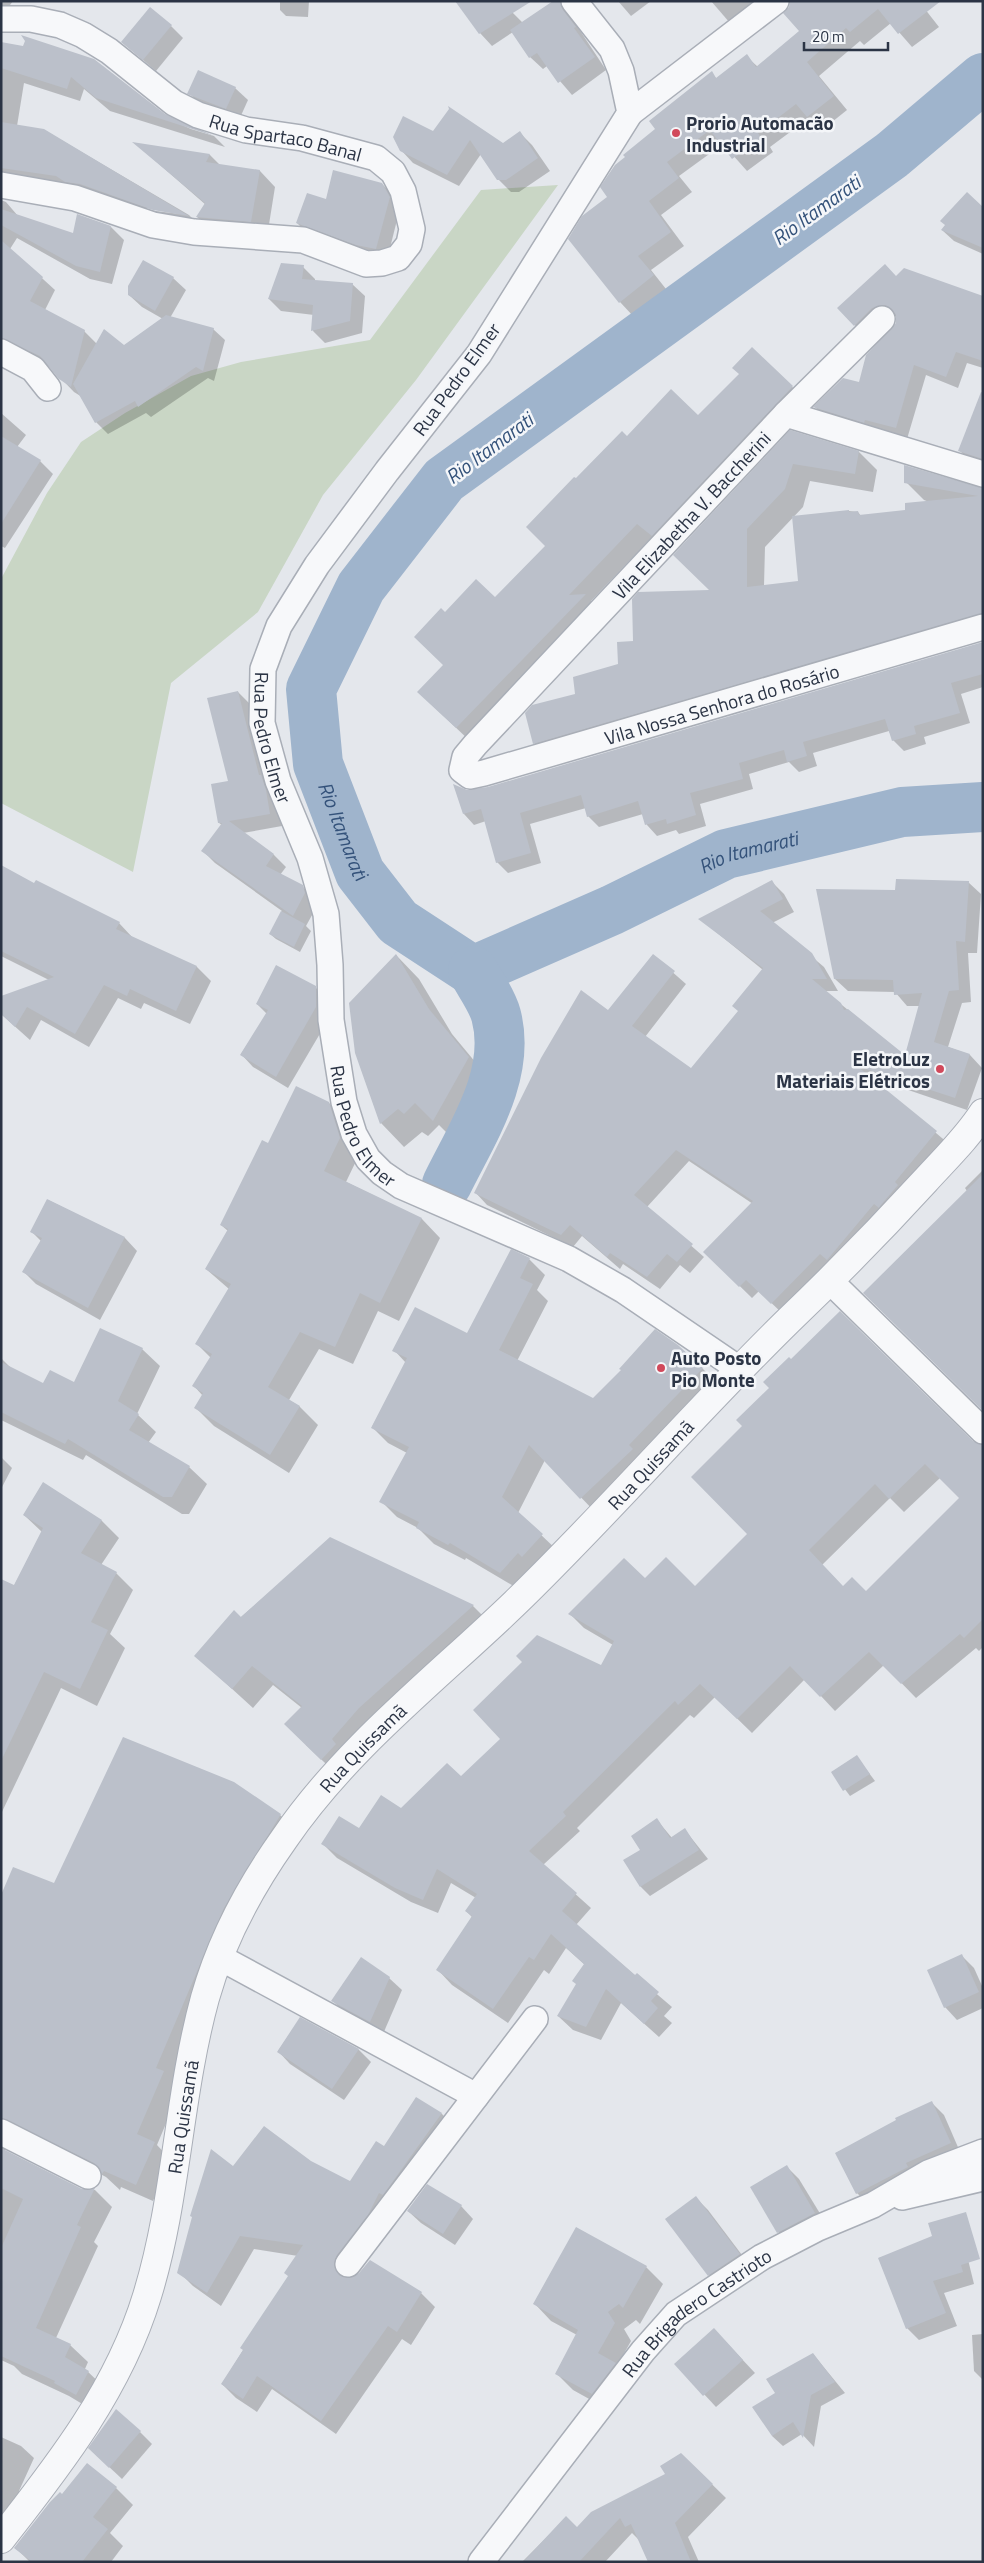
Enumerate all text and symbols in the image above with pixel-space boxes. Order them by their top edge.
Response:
scale bar [804,20,888,52]
text: 20 m [812,25,845,48]
street label: Rua Spartaco Banal [206,105,365,168]
place label: Prorio Automacão Industrial [686,108,834,159]
marker: Prorio Automacão Industrial [670,127,682,139]
water label: Rio Itamarati [765,166,869,253]
street label: Rua Pedro Elmer [405,316,507,442]
water label: Rio Itamarati [439,403,542,491]
street label: Vila Elizabetha V. Baccherini [605,424,777,606]
street label: Vila Nossa Senhora do Rosário [601,655,842,752]
street label: Rua Pedro Elmer [247,672,300,808]
water label: Rio Itamarati [311,777,377,889]
water label: Rio Itamarati [693,821,804,881]
place label: EletroLuz Materiais Elétricos [776,1044,930,1095]
street label: Rua Pedro Elmer [324,1063,403,1194]
marker: EletroLuz Materiais Elétricos [934,1063,946,1075]
place label: Auto Posto Pio Monte [671,1343,761,1394]
marker: Auto Posto Pio Monte [655,1362,667,1374]
street label: Rua Quissamã [600,1412,700,1516]
street label: Rua Quissamã [311,1696,413,1798]
street label: Rua Quissamã [159,2057,205,2176]
street label: Rua Brigadero Castrioto [614,2240,776,2383]

